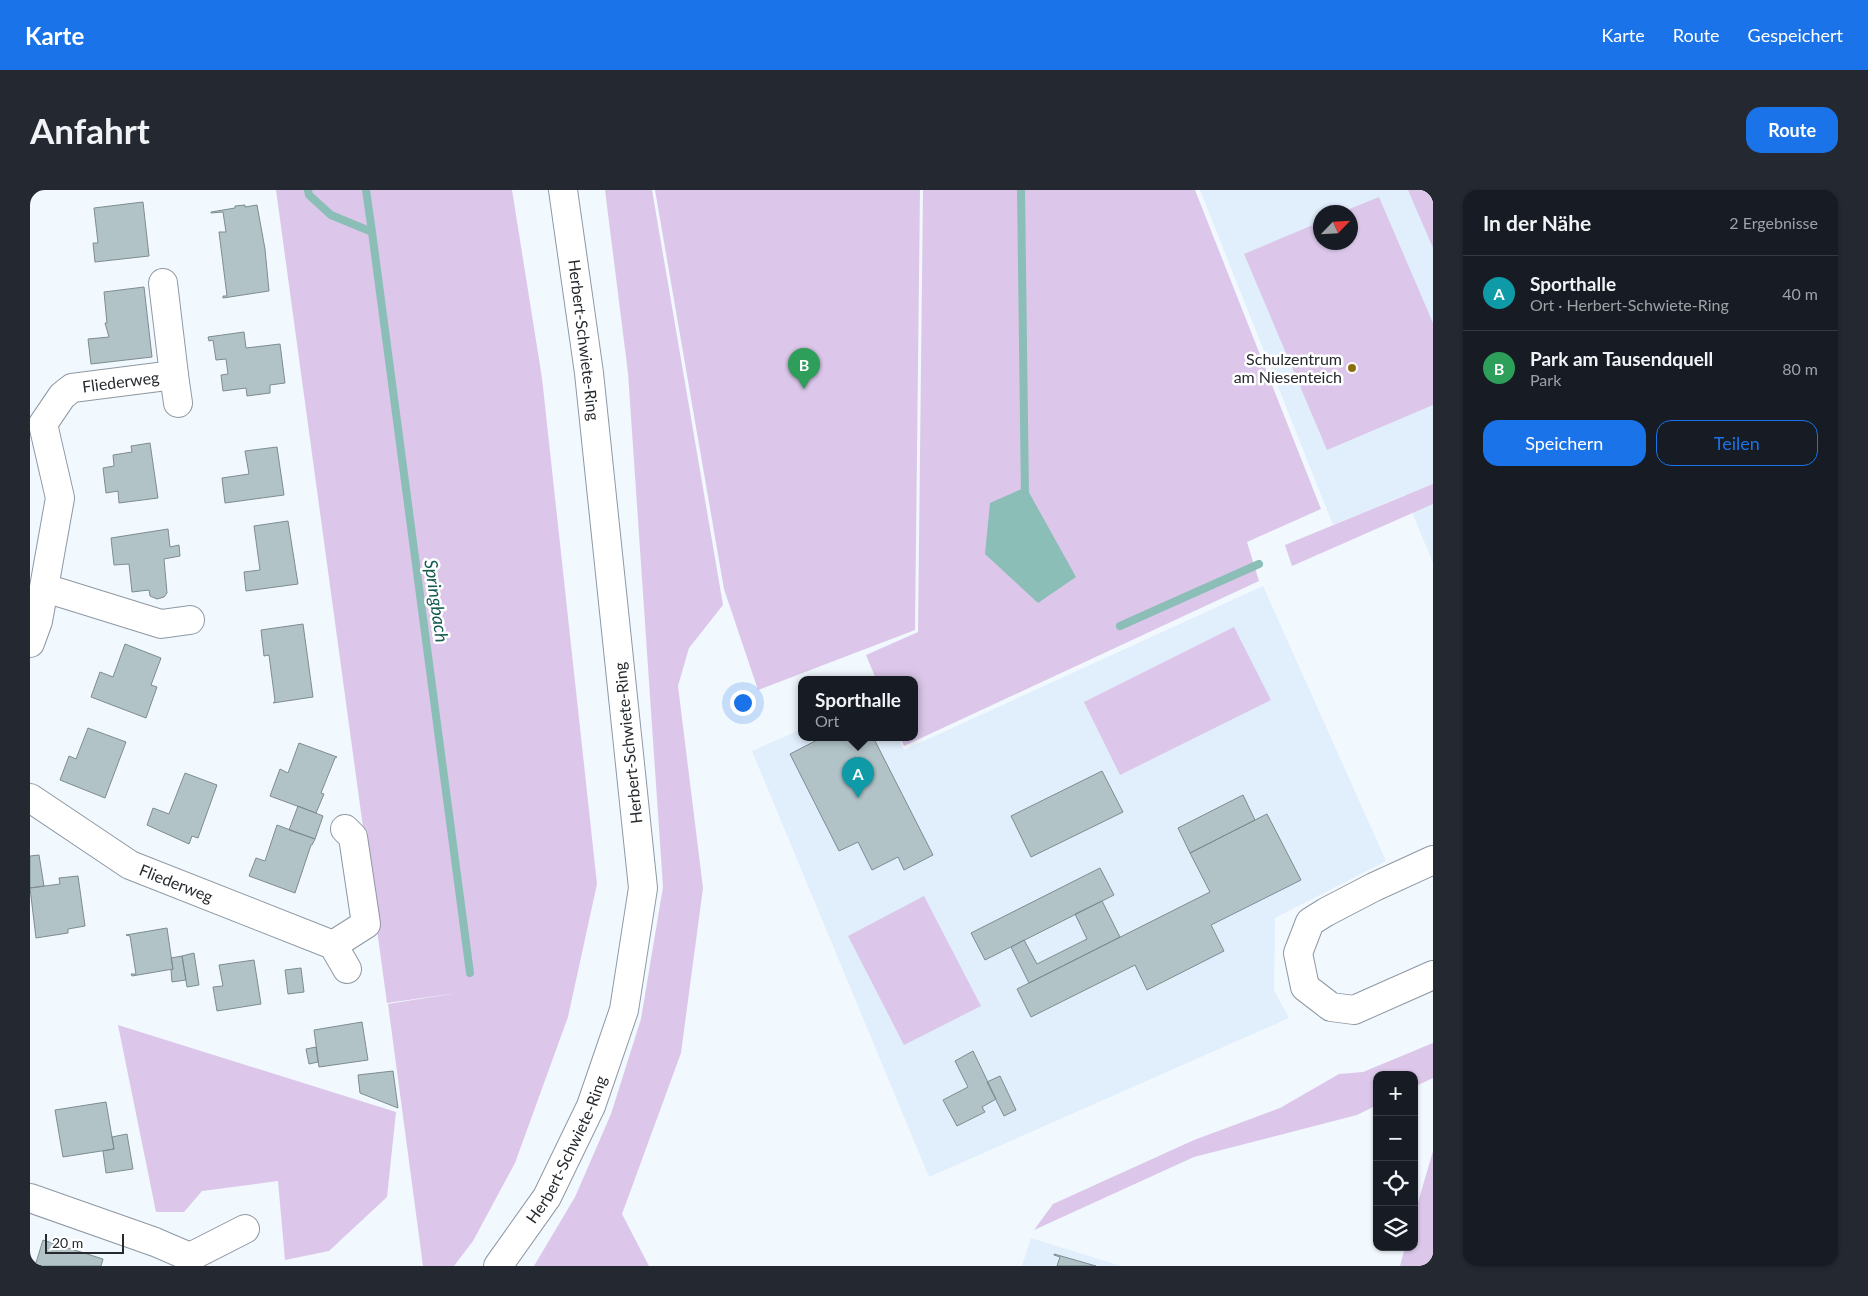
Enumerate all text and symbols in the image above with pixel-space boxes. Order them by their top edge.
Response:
text: Karte [25,21,84,50]
text: Karte [1601,24,1645,46]
text: Route [1673,24,1720,46]
text: Gespeichert [1748,24,1843,46]
button: Route [1746,107,1838,153]
text: Anfahrt [30,109,150,151]
north arrow [1313,205,1358,250]
text: In der Nähe [1483,210,1591,235]
text: 2 Ergebnisse [1729,213,1818,232]
street label: Herbert-Schwiete-Ring [565,258,604,422]
text: Sporthalle [1530,272,1616,295]
text: A [1493,284,1505,303]
text: 40 m [1782,284,1818,303]
text: Ort · Herbert-Schwiete-Ring [1530,295,1729,314]
text: Park am Tausendquell [1530,347,1713,370]
pin: B [788,348,820,389]
place label: Schulzentrum am Niesenteich [1234,349,1342,386]
text: B [1494,359,1504,378]
text: 80 m [1782,359,1818,378]
marker: Schulzentrum am Niesenteich [1346,362,1358,374]
street label: Fliederweg [81,367,160,396]
text: Park [1530,370,1561,389]
button: Speichern [1483,420,1646,466]
button: Teilen [1656,420,1818,466]
water label: Springbach [420,558,454,644]
street label: Herbert-Schwiete-Ring [610,661,645,825]
popup [798,676,918,741]
text: Sporthalle [815,688,901,711]
your location [730,690,756,716]
text: Ort [815,711,839,730]
pin: A [842,757,874,798]
street label: Fliederweg [137,860,216,906]
map controls [1373,1071,1418,1251]
button: + [1373,1071,1418,1116]
street label: Herbert-Schwiete-Ring [522,1073,610,1227]
button: − [1373,1116,1418,1161]
button: locate [1373,1161,1418,1206]
button: layers [1373,1206,1418,1251]
scale bar [45,1231,124,1254]
text: 20 m [52,1234,83,1251]

